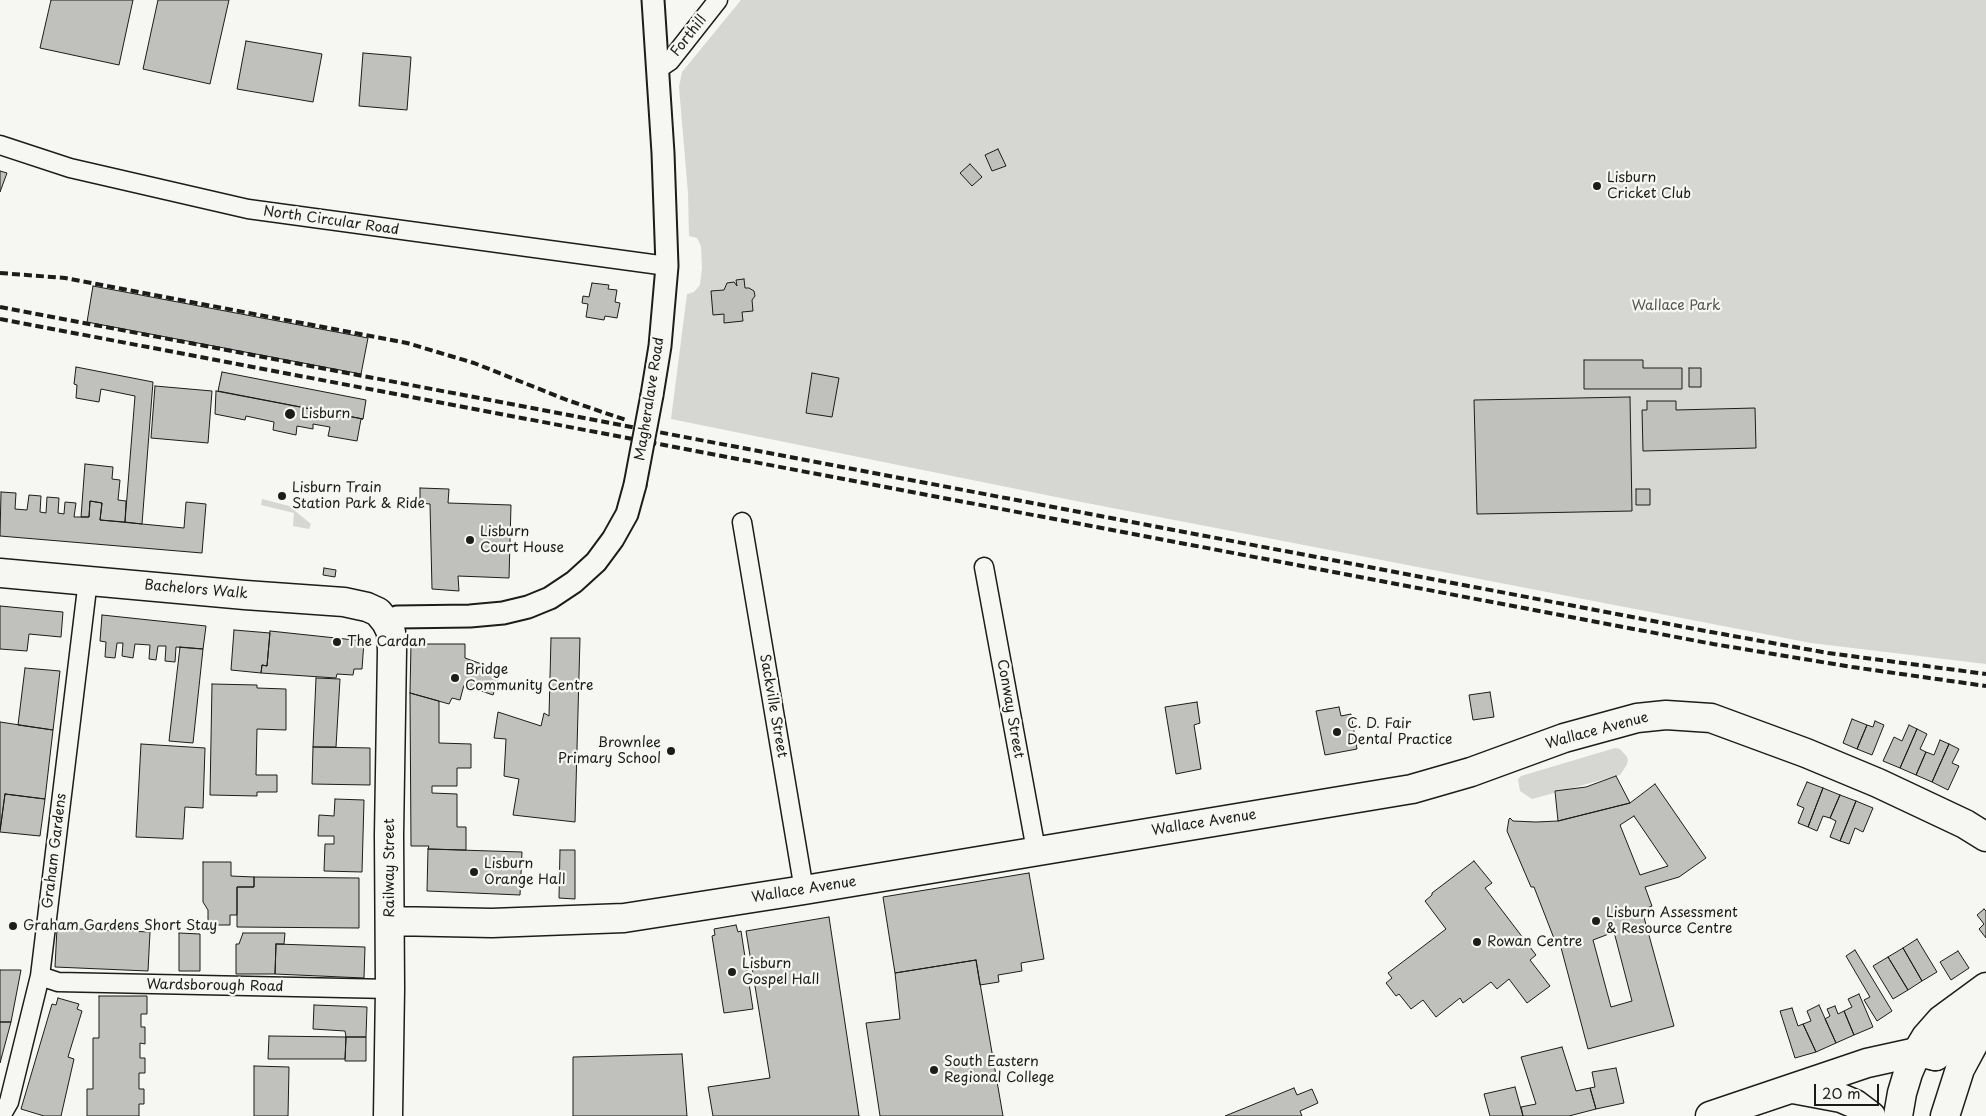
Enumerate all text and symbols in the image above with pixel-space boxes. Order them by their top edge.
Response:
street label: Forthill [668,12,710,60]
place label: Lisburn Cricket Club [1607,170,1691,202]
marker: Lisburn Cricket Club [1591,180,1603,192]
street label: North Circular Road [262,203,400,239]
park label: Wallace Park [1631,298,1721,314]
street label: Magheralave Road [632,336,668,462]
place label: Lisburn [301,406,350,422]
marker: Lisburn [283,407,297,421]
place label: Lisburn Train Station Park & Ride [292,480,425,512]
marker: Lisburn Train Station Park & Ride [276,490,288,502]
place label: Lisburn Court House [480,524,564,556]
marker: Lisburn Court House [464,534,476,546]
street label: Bachelors Walk [143,577,249,603]
place label: The Cardan [347,634,426,650]
marker: The Cardan [331,636,343,648]
street label: Sackville Street [756,653,790,759]
street label: Conway Street [993,658,1027,760]
place label: Bridge Community Centre [465,662,593,694]
marker: Bridge Community Centre [449,672,461,684]
street label: Wallace Avenue [1544,709,1650,753]
place label: C. D. Fair Dental Practice [1347,716,1452,749]
marker: C. D. Fair Dental Practice [1331,726,1343,738]
place label: Brownlee Primary School [558,735,661,768]
marker: Brownlee Primary School [665,745,677,757]
street label: Graham Gardens [40,792,70,910]
street label: Wallace Avenue [1150,806,1258,840]
street label: Railway Street [382,818,398,918]
place label: Lisburn Orange Hall [484,856,566,889]
marker: Lisburn Orange Hall [468,866,480,878]
street label: Wallace Avenue [750,873,858,907]
place label: Lisburn Assessment & Resource Centre [1606,905,1738,938]
marker: Lisburn Assessment & Resource Centre [1590,915,1602,927]
place label: Graham Gardens Short Stay [23,918,217,934]
marker: Graham Gardens Short Stay [7,920,19,932]
place label: Rowan Centre [1487,934,1582,950]
marker: Rowan Centre [1471,936,1483,948]
place label: Lisburn Gospel Hall [742,956,819,989]
marker: Lisburn Gospel Hall [726,966,738,978]
street label: Wardsborough Road [146,976,284,996]
place label: South Eastern Regional College [944,1054,1054,1086]
marker: South Eastern Regional College [928,1064,940,1076]
scale bar [1816,1074,1881,1106]
text: 20 m [1822,1081,1861,1104]

